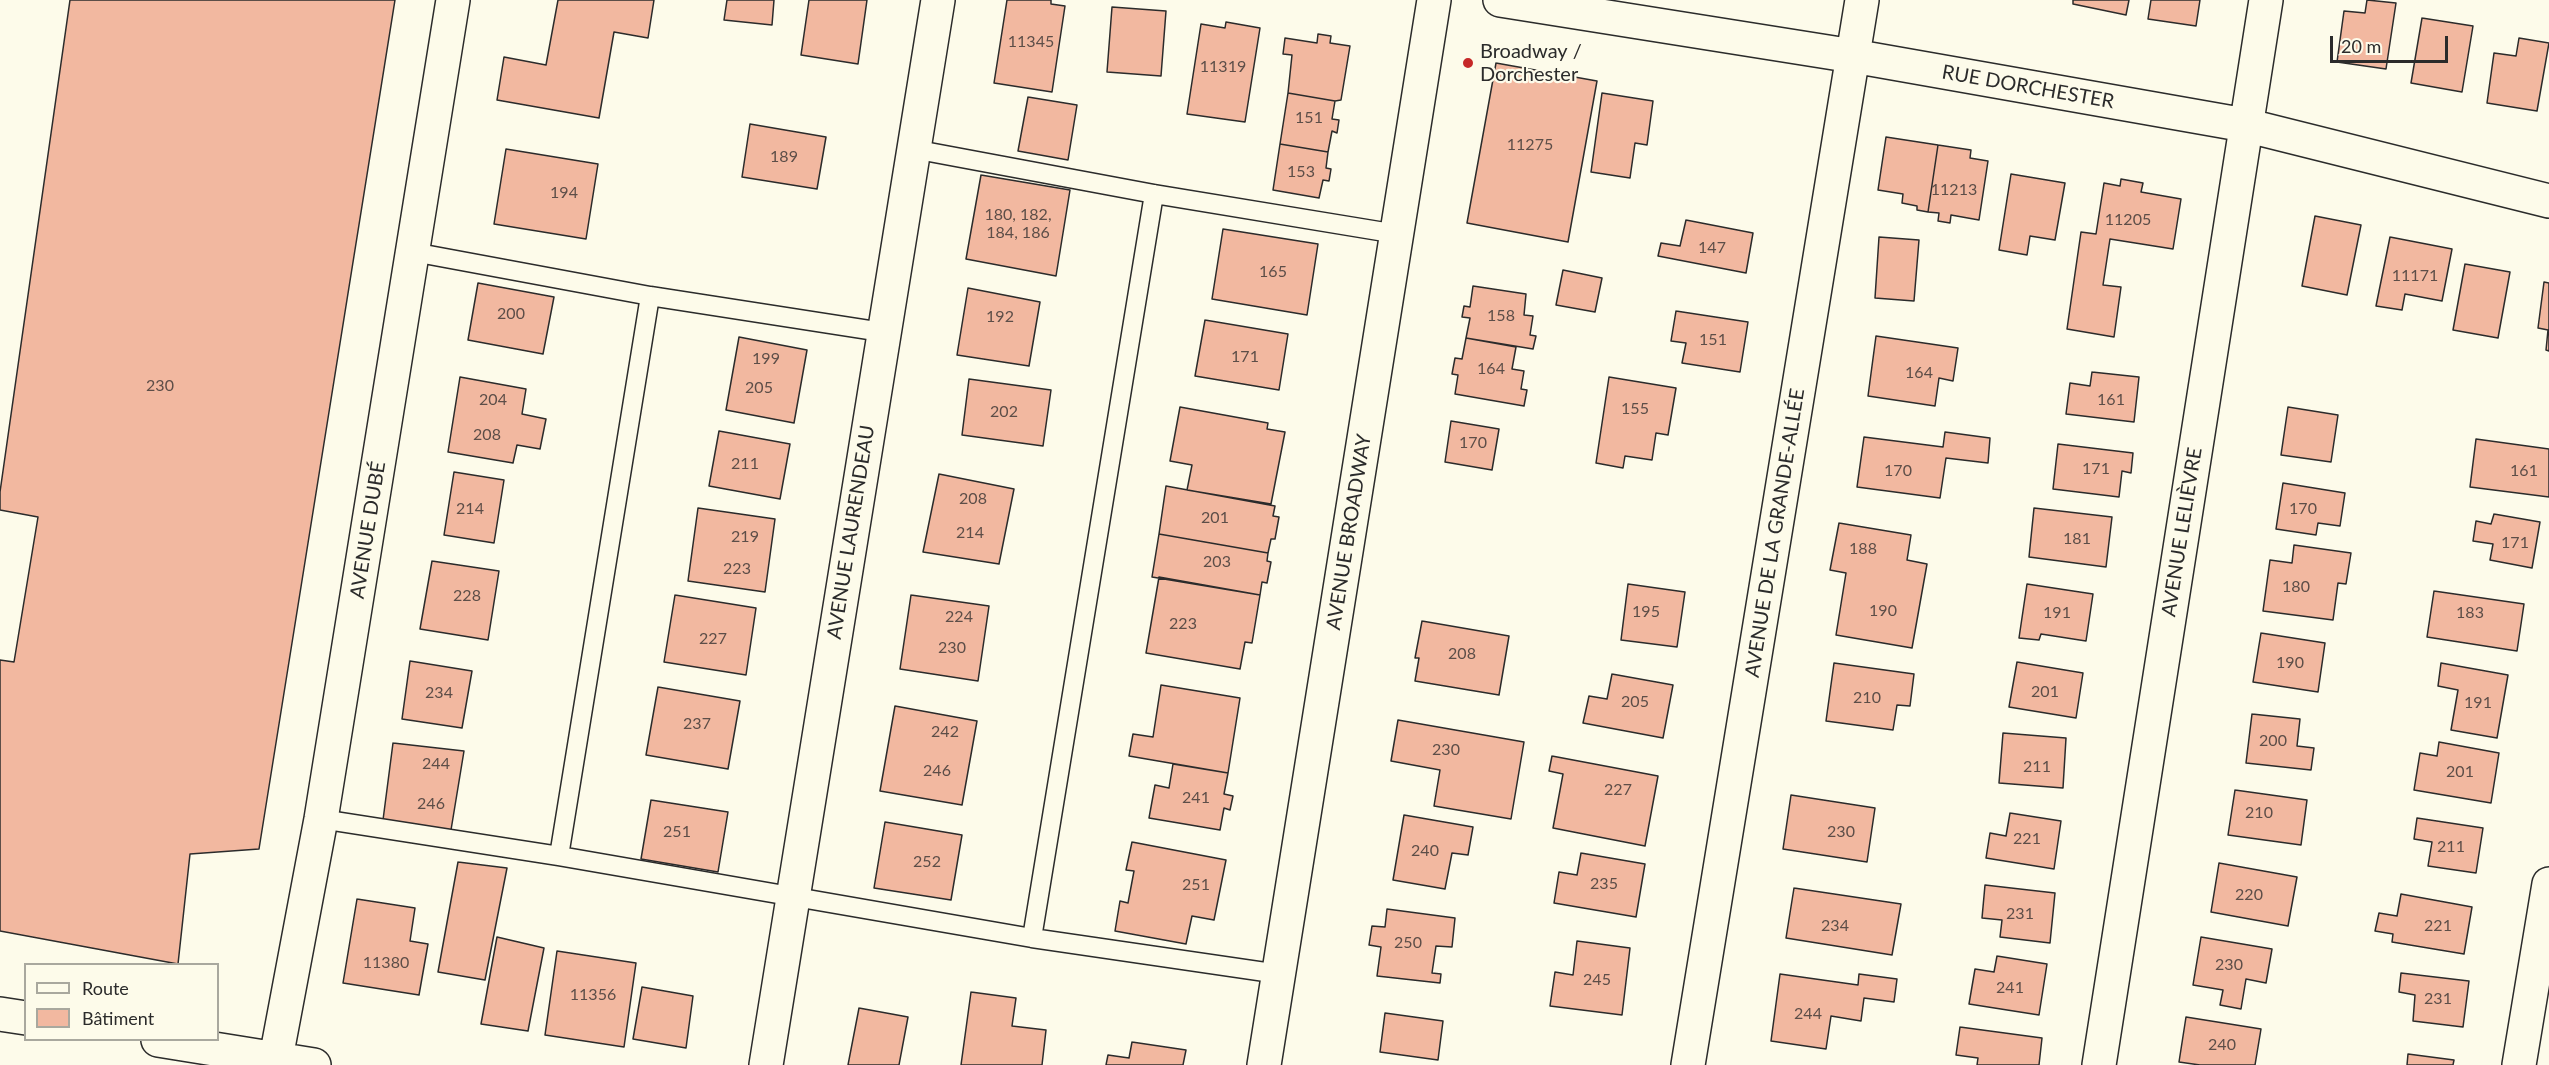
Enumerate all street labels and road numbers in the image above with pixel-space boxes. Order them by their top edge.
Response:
street label: RUE DORCHESTER [1940,60,2116,114]
street label: AVENUE DE LA GRANDE-ALLÉE [1740,387,1810,679]
street label: AVENUE LAURENDEAU [822,423,880,641]
street label: AVENUE BROADWAY [1322,432,1376,632]
street label: AVENUE LELIÈVRE [2157,446,2207,618]
street label: AVENUE DUBÉ [345,460,391,600]

